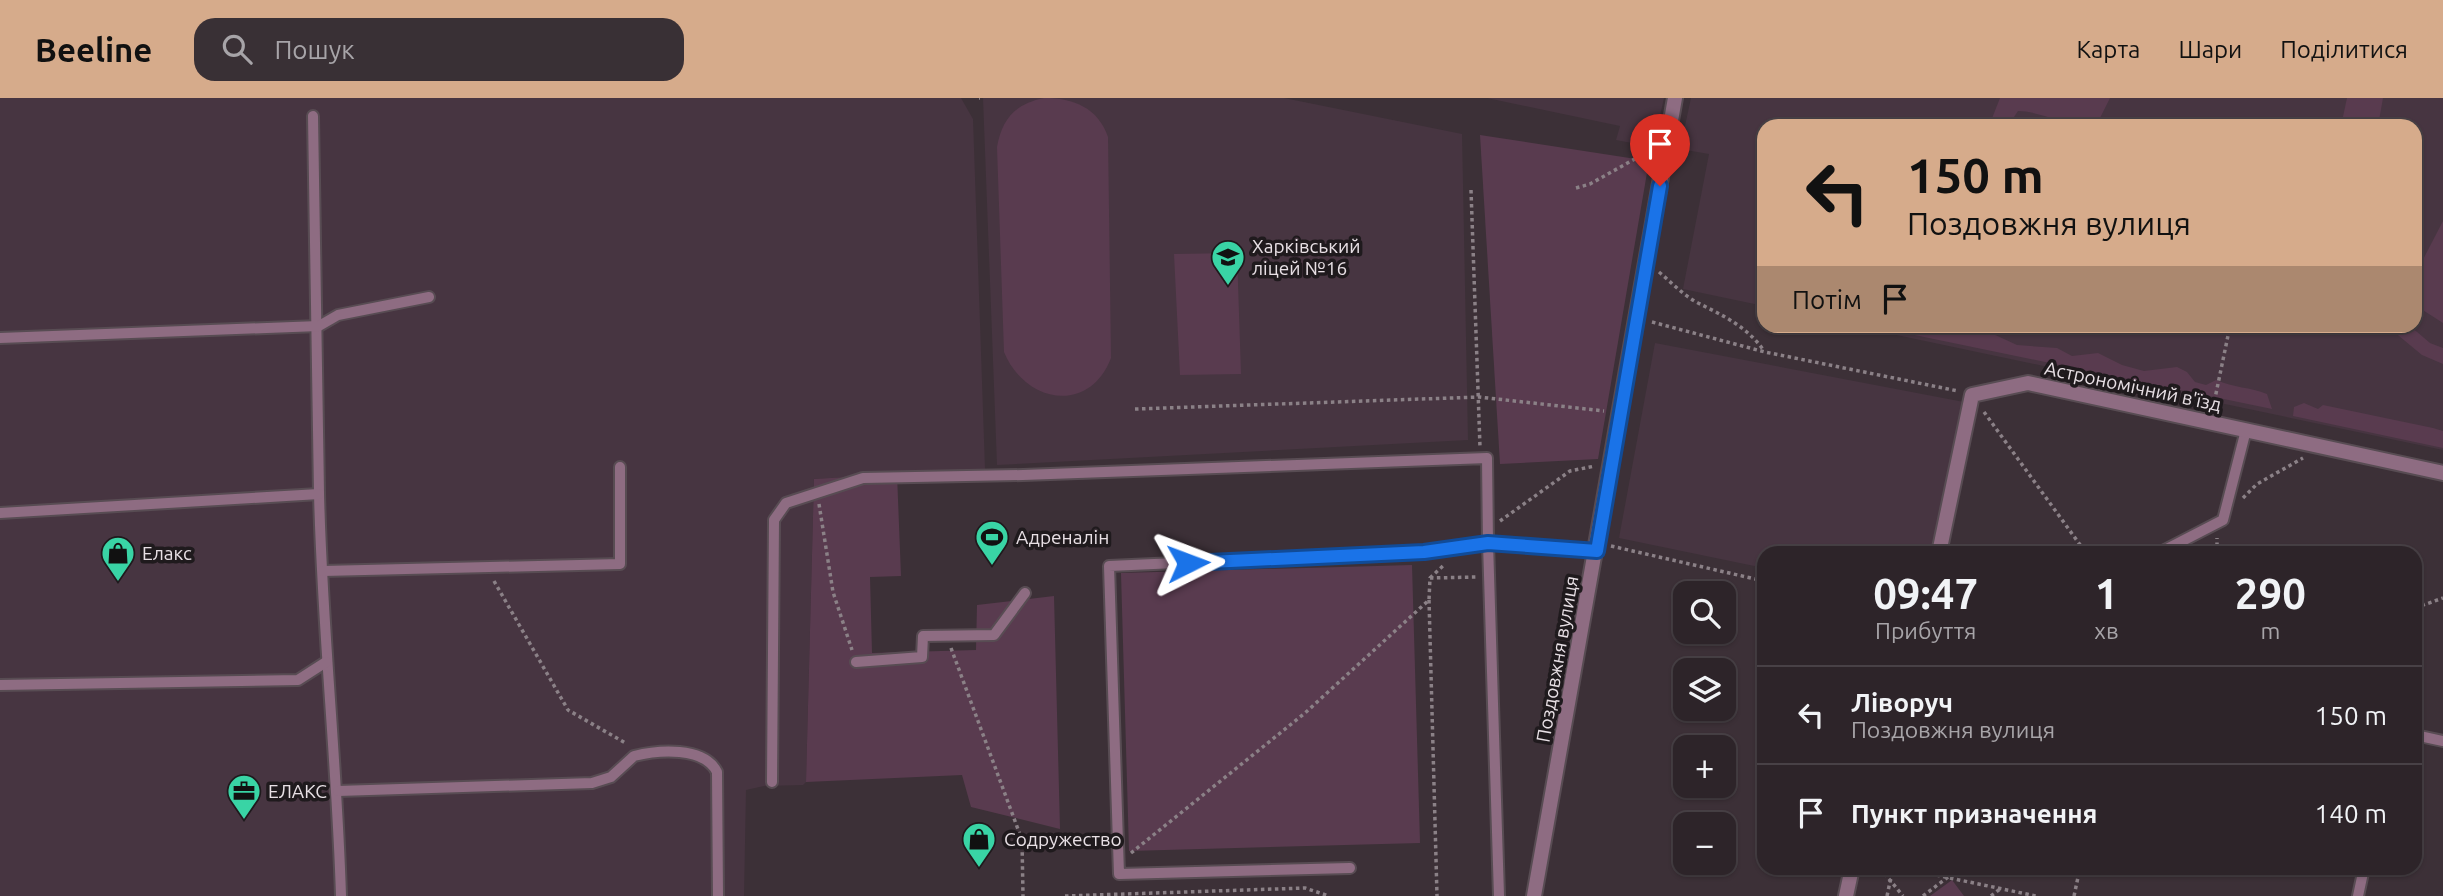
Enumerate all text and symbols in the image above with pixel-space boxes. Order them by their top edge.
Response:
search box [194,18,684,81]
icon: search [218,30,256,68]
text: Beeline [35,31,152,68]
text: Пошук [274,35,355,64]
text: Карта [2076,36,2140,63]
text: Шари [2178,36,2242,63]
text: Поділитися [2280,36,2408,63]
pin [1630,114,1690,186]
icon: arrive [1641,125,1679,163]
icon: left [1792,147,1883,238]
text: 150 m [1907,147,2044,202]
text: Поздовжня вулиця [1907,205,2191,241]
place label: Харківський ліцей №16 [1252,235,1360,279]
school or university icon: Харківський ліцей №16 [1209,238,1247,287]
icon: arrive [1876,280,1914,318]
text: Потім [1792,285,1862,314]
street label: Астрономічний в'їзд [2043,357,2223,415]
sports icon: Адреналін [973,518,1011,567]
place label: Адреналін [1016,526,1109,548]
position arrow [1151,526,1225,600]
shop icon: Елакс [99,534,137,583]
place label: Елакс [142,542,192,564]
text: 09:47 [1873,570,1978,617]
text: 1 [2095,570,2118,617]
text: 290 [2235,570,2306,617]
street label: Поздовжня вулиця [1532,574,1582,744]
map controls [1673,581,1736,875]
button: search [1673,581,1736,644]
text: Прибуття [1875,618,1976,643]
text: хв [2094,618,2119,643]
text: m [2260,618,2280,643]
button: layers [1673,658,1736,721]
text: Ліворуч [1851,688,1953,717]
icon: left [1792,696,1830,734]
text: 150 m [2315,701,2387,730]
text: Поздовжня вулиця [1851,717,2055,742]
button: + [1673,735,1736,798]
office icon: ЕЛАКС [225,772,263,821]
place label: ЕЛАКС [268,780,327,802]
icon: arrive [1792,794,1830,832]
text: Пункт призначення [1851,799,2097,828]
text: 140 m [2315,799,2387,828]
button: − [1673,812,1736,875]
shop icon: Содружество [960,820,998,869]
place label: Содружество [1004,828,1122,850]

